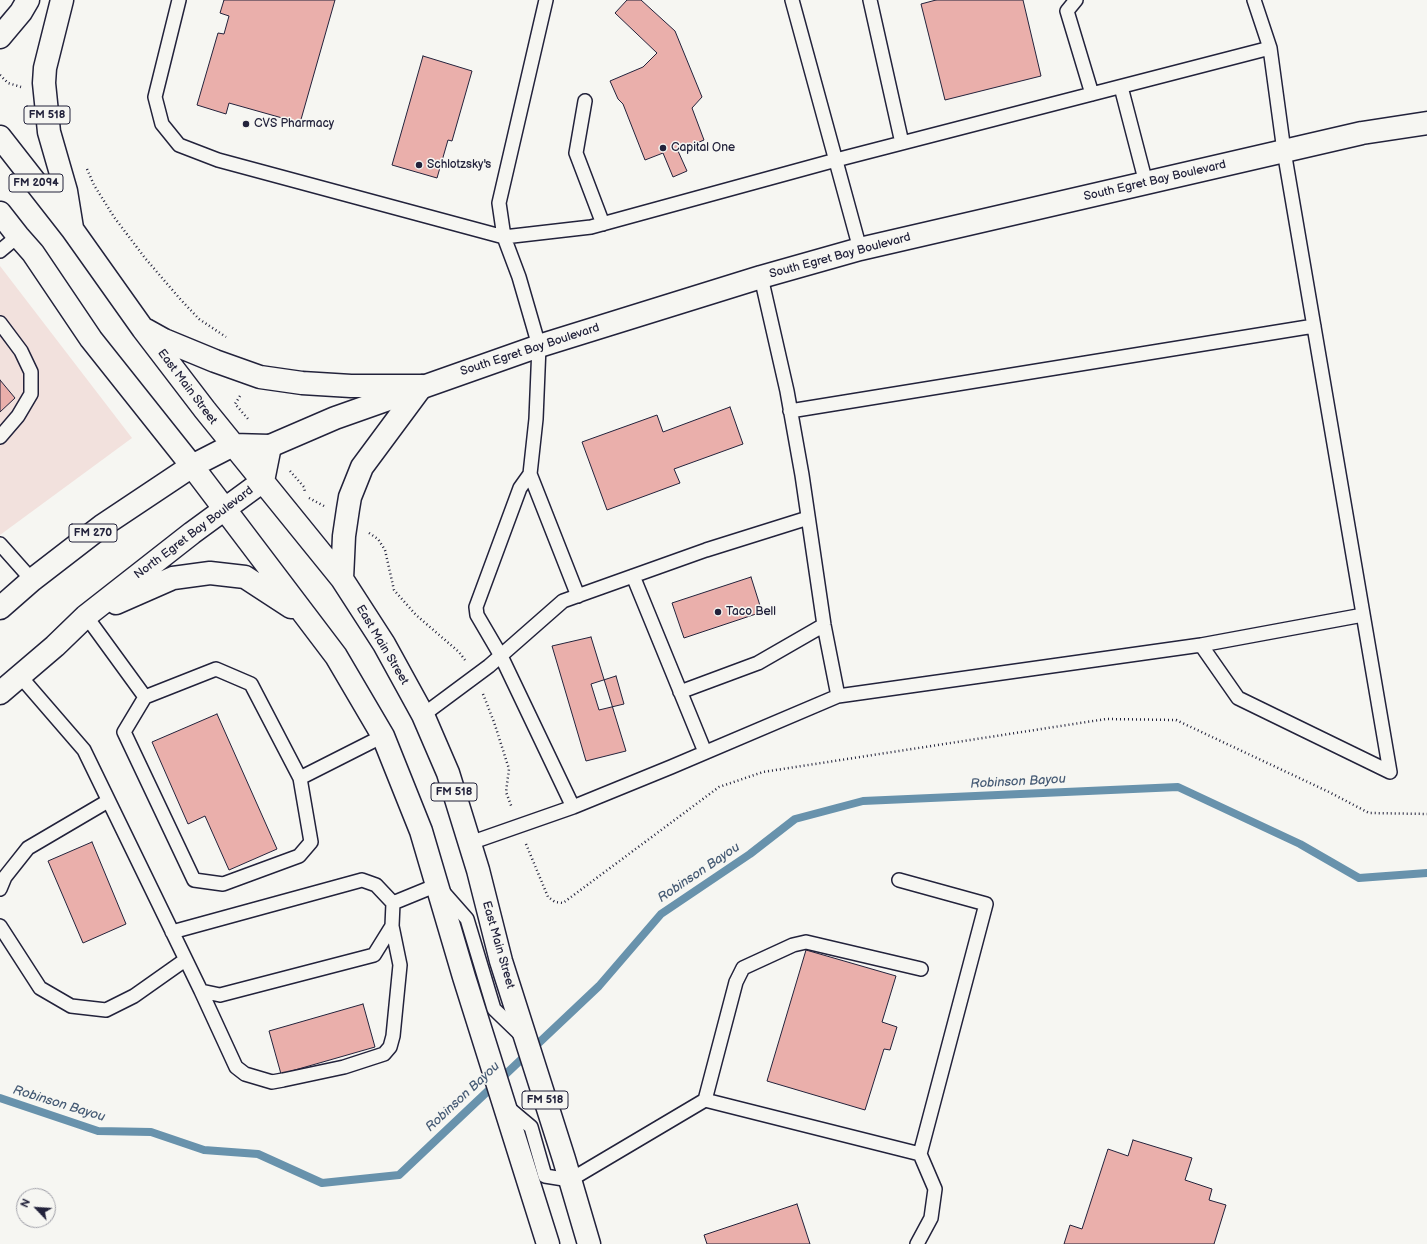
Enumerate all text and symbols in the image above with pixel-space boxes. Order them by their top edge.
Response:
road number: FM 518 [24,106,70,124]
place label: CVS Pharmacy [254,117,334,131]
marker: CVS Pharmacy [241,119,251,129]
place label: Capital One [671,141,735,155]
marker: Capital One [658,143,668,153]
place label: Schlotzsky's [427,158,491,172]
street label: South Egret Bay Boulevard [1083,158,1227,204]
marker: Schlotzsky's [414,160,424,170]
road number: FM 2094 [9,174,63,192]
street label: South Egret Bay Boulevard [768,230,912,282]
street label: South Egret Bay Boulevard [459,321,601,379]
street label: East Main Street [154,347,220,427]
street label: North Egret Bay Boulevard [132,484,256,582]
road number: FM 270 [69,524,117,542]
street label: East Main Street [353,603,411,687]
place label: Taco Bell [726,605,776,619]
marker: Taco Bell [713,607,723,617]
water label: Robinson Bayou [970,772,1066,792]
road number: FM 518 [431,783,477,801]
water label: Robinson Bayou [655,840,743,906]
street label: East Main Street [479,900,517,990]
water label: Robinson Bayou [423,1059,503,1135]
water label: Robinson Bayou [11,1083,107,1125]
road number: FM 518 [522,1091,568,1109]
north arrow [16,1188,56,1228]
text: N [18,1197,33,1210]

